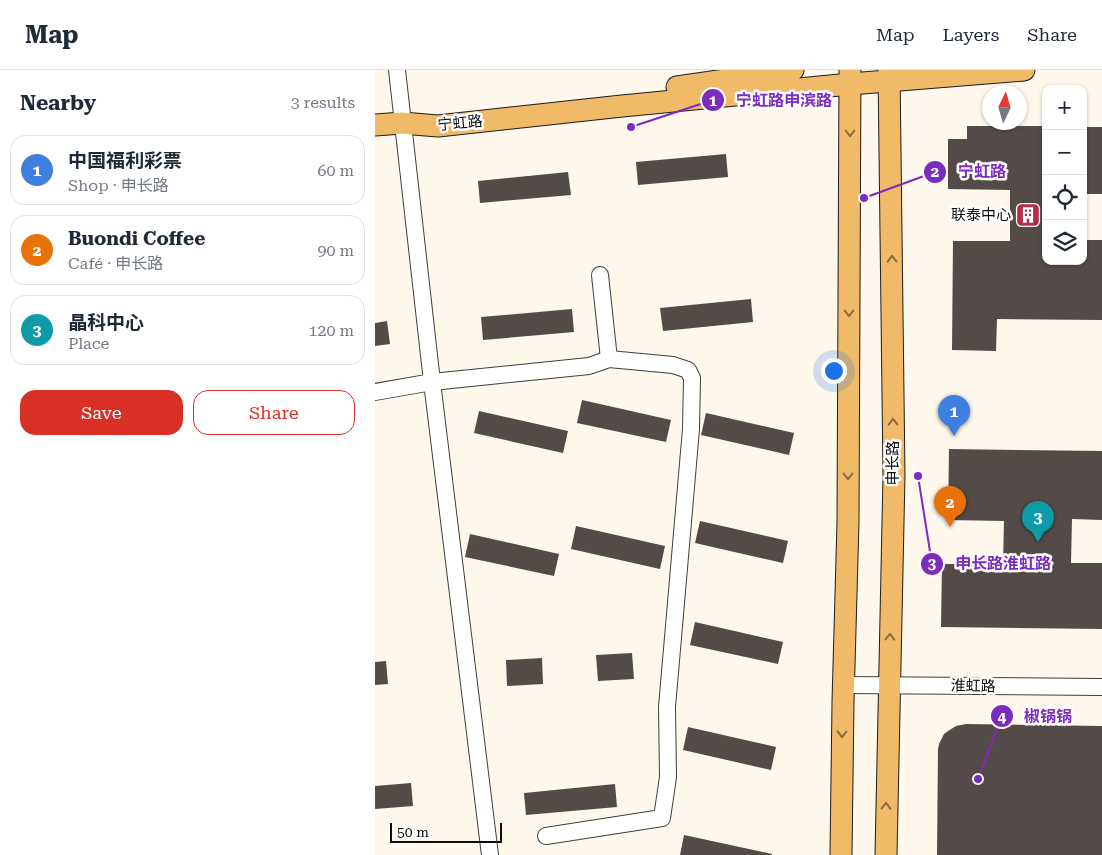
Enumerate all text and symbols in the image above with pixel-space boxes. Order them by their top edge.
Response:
text: Map [25,21,79,49]
text: Map [876,24,915,45]
text: Layers [943,24,999,45]
text: Share [1027,24,1077,45]
callout: 宁虹路申滨路 [701,85,842,116]
north arrow [982,85,1027,130]
map controls [1042,85,1087,265]
button: + [1042,85,1087,130]
text: Nearby [20,91,96,115]
text: 宁虹路申滨路 [736,91,832,110]
text: 1 [709,92,718,110]
text: 3 results [291,93,355,112]
street label: 宁虹路 [437,112,483,134]
one-way arrow [845,130,855,137]
button: − [1042,130,1087,175]
text: 中国福利彩票 [68,149,182,172]
callout: 宁虹路 [923,156,1016,187]
text: 1 [33,161,41,180]
text: 60 m [317,161,354,180]
text: 宁虹路 [958,162,1006,181]
text: 2 [931,163,939,181]
button: locate [1042,175,1087,220]
text: Shop · 申长路 [68,176,169,195]
building icon: 联泰中心 [1015,202,1041,228]
place label: 联泰中心 [951,206,1011,224]
button: layers [1042,220,1087,265]
text: Buondi Coffee [68,227,205,250]
text: 2 [33,241,41,260]
text: 90 m [317,241,354,260]
text: Café · 申长路 [68,254,163,273]
one-way arrow [886,255,897,263]
one-way arrow [844,310,854,317]
text: 晶科中心 [68,311,144,334]
text: 3 [33,321,41,340]
text: 120 m [308,321,354,340]
text: Place [68,334,109,353]
your location [821,358,847,384]
button: Save [20,390,183,435]
button: Share [193,390,355,435]
pin: 1 [938,395,970,436]
one-way arrow [888,418,898,426]
street label: 申长路 [884,440,902,486]
one-way arrow [843,472,853,480]
pin: 2 [934,486,966,527]
pin: 3 [1022,501,1054,542]
callout: 申长路淮虹路 [920,548,1061,579]
text: 申长路淮虹路 [955,554,1051,573]
text: 3 [928,555,937,573]
one-way arrow [885,633,895,640]
street label: 淮虹路 [950,677,996,695]
callout: 椒锅锅 [989,701,1082,732]
text: 椒锅锅 [1024,707,1072,726]
text: 4 [998,708,1007,726]
one-way arrow [837,730,848,738]
one-way arrow [881,802,892,810]
scale bar [390,820,503,843]
text: 50 m [397,824,429,840]

